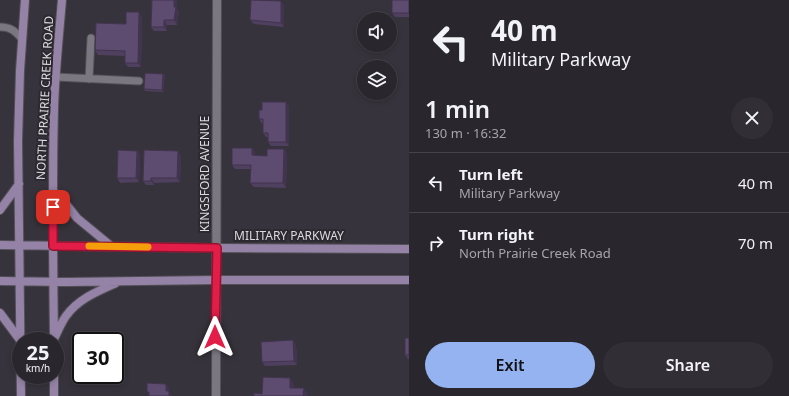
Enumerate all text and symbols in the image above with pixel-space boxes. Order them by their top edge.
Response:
text: 40 m [491,11,558,49]
map controls [357,12,397,100]
button: sound [357,12,397,52]
street label: NORTH PRAIRIE CREEK ROAD [32,15,57,181]
icon: left [425,16,477,68]
text: Military Parkway [491,47,631,71]
button: layers [357,60,397,100]
text: 1 min [425,92,490,125]
button: close [731,97,773,139]
street label: KINGSFORD AVENUE [196,116,213,232]
text: 130 m · 16:32 [425,124,506,142]
text: Turn left [459,164,523,184]
icon: left [425,172,447,194]
text: 40 m [738,173,773,193]
text: Military Parkway [459,184,560,202]
pin [36,190,70,224]
icon: arrive [42,196,64,218]
text: Turn right [459,224,534,244]
street label: MILITARY PARKWAY [234,227,344,244]
icon: right [425,232,447,254]
text: 70 m [738,233,773,253]
text: North Prairie Creek Road [459,244,611,262]
position arrow [194,316,236,358]
speed limit sign: 30 [72,332,124,384]
text: 25 [27,339,49,366]
button: Exit [425,342,595,388]
button: Share [603,342,773,388]
text: km/h [26,361,50,375]

